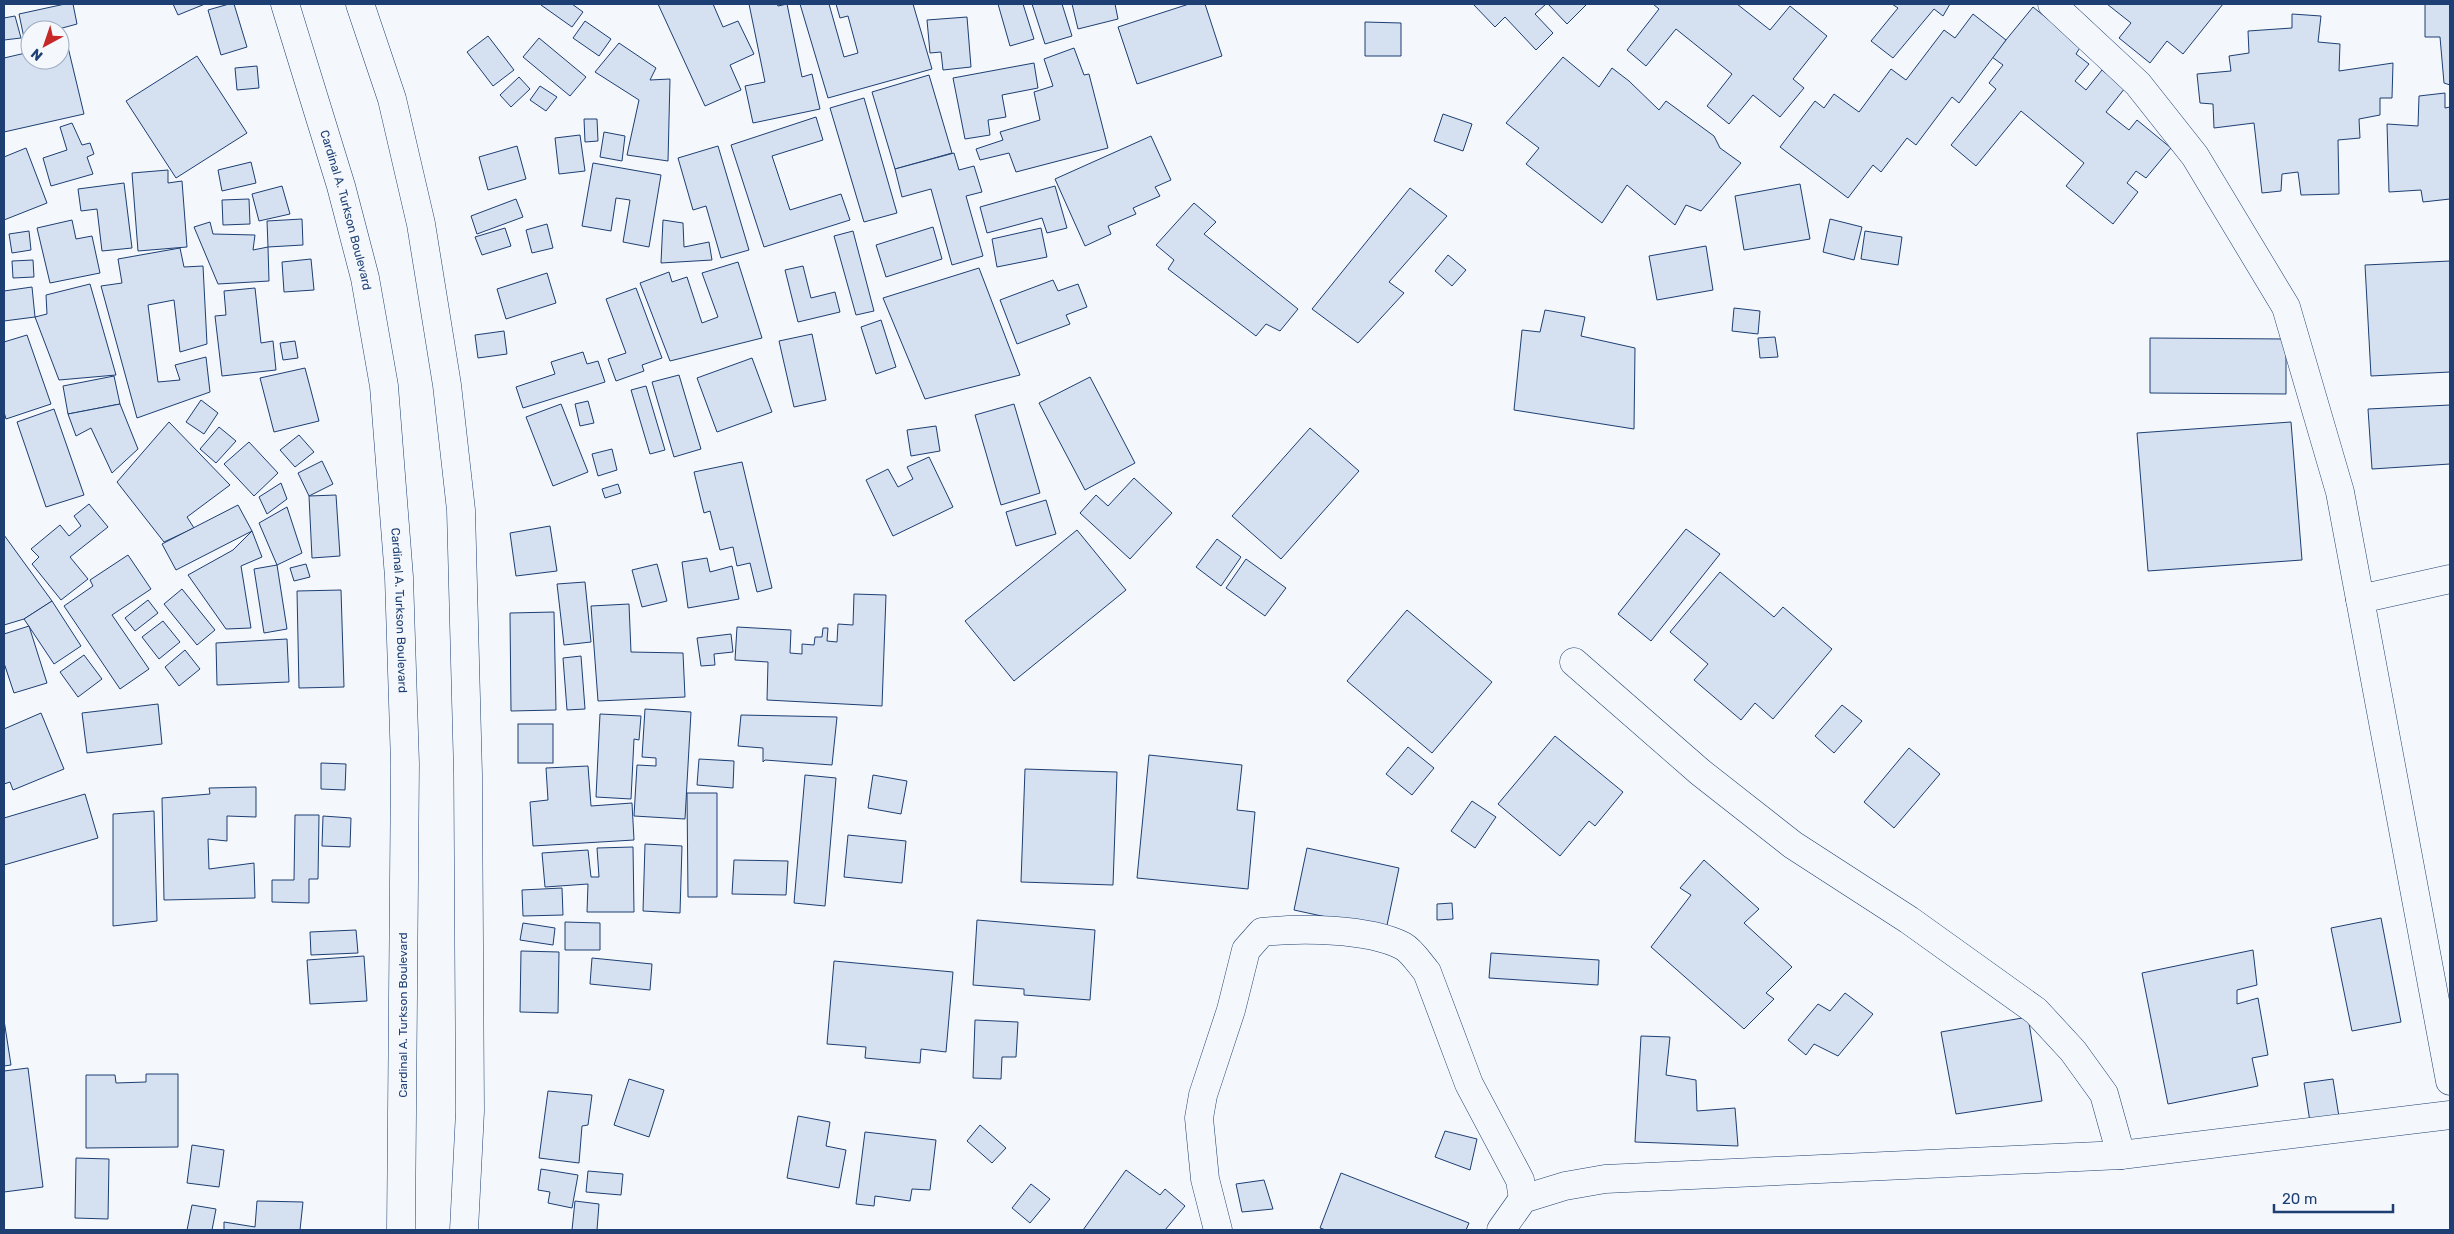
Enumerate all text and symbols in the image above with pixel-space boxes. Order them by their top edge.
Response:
north arrow [20,20,70,70]
text: N [28,45,46,64]
street label: Cardinal A. Turkson Boulevard [317,128,374,291]
street label: Cardinal A. Turkson Boulevard [388,527,410,693]
street label: Cardinal A. Turkson Boulevard [396,932,410,1098]
scale bar [2274,1182,2393,1214]
text: 20 m [2282,1190,2317,1208]

